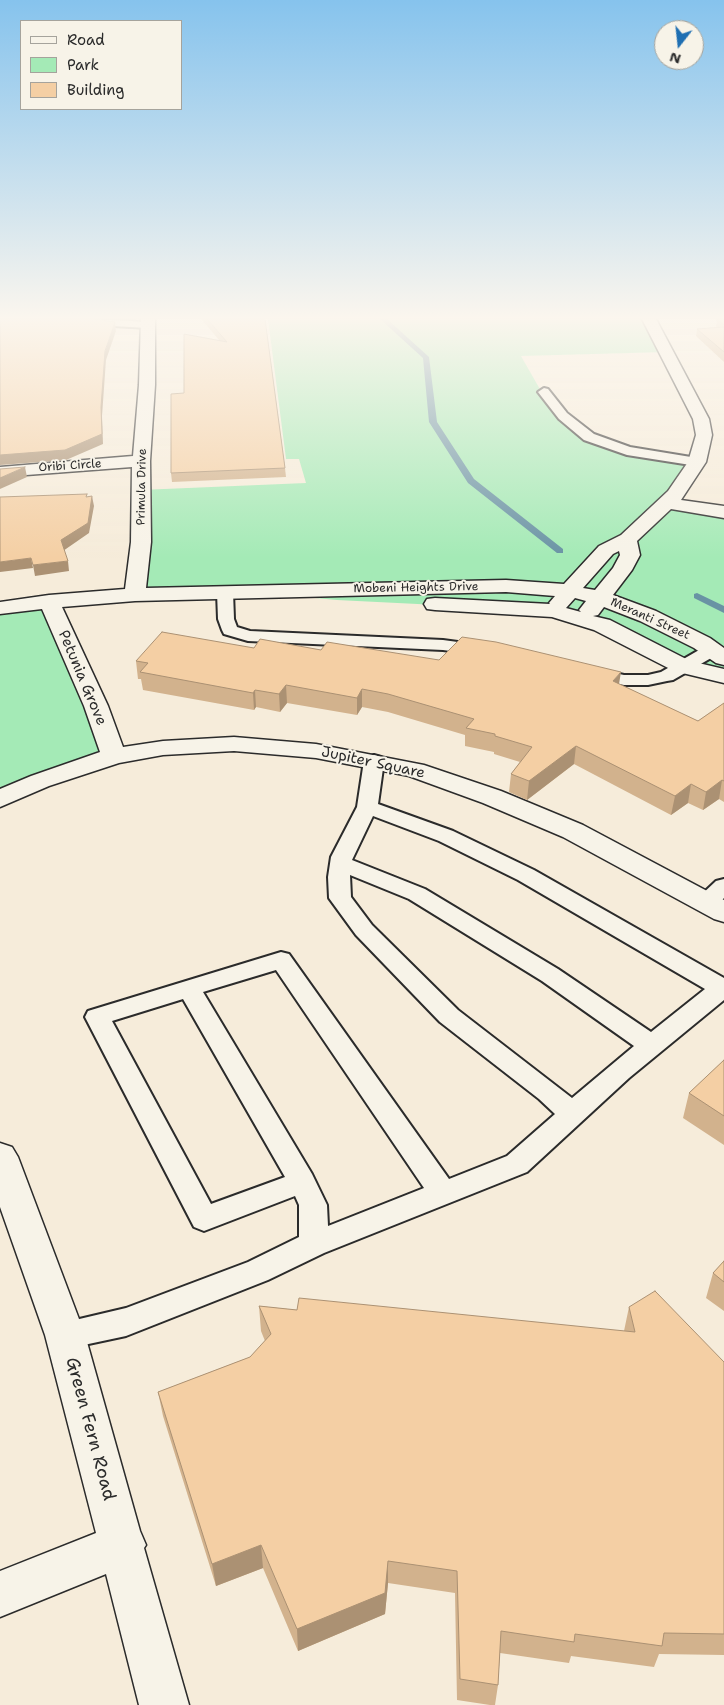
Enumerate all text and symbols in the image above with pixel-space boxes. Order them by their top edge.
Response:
legend [20,20,182,110]
north arrow [654,20,704,70]
text: Road [67,30,105,50]
text: N [667,48,683,69]
text: Park [67,55,99,75]
text: Building [67,80,124,100]
street label: Primula Drive [134,448,150,526]
street label: Oribi Circle [38,457,102,475]
street label: Mobeni Heights Drive [353,580,479,596]
street label: Meranti Street [608,595,692,643]
street label: Petunia Grove [54,628,110,728]
street label: Jupiter Square [319,743,427,783]
street label: Green Fern Road [60,1355,120,1503]

